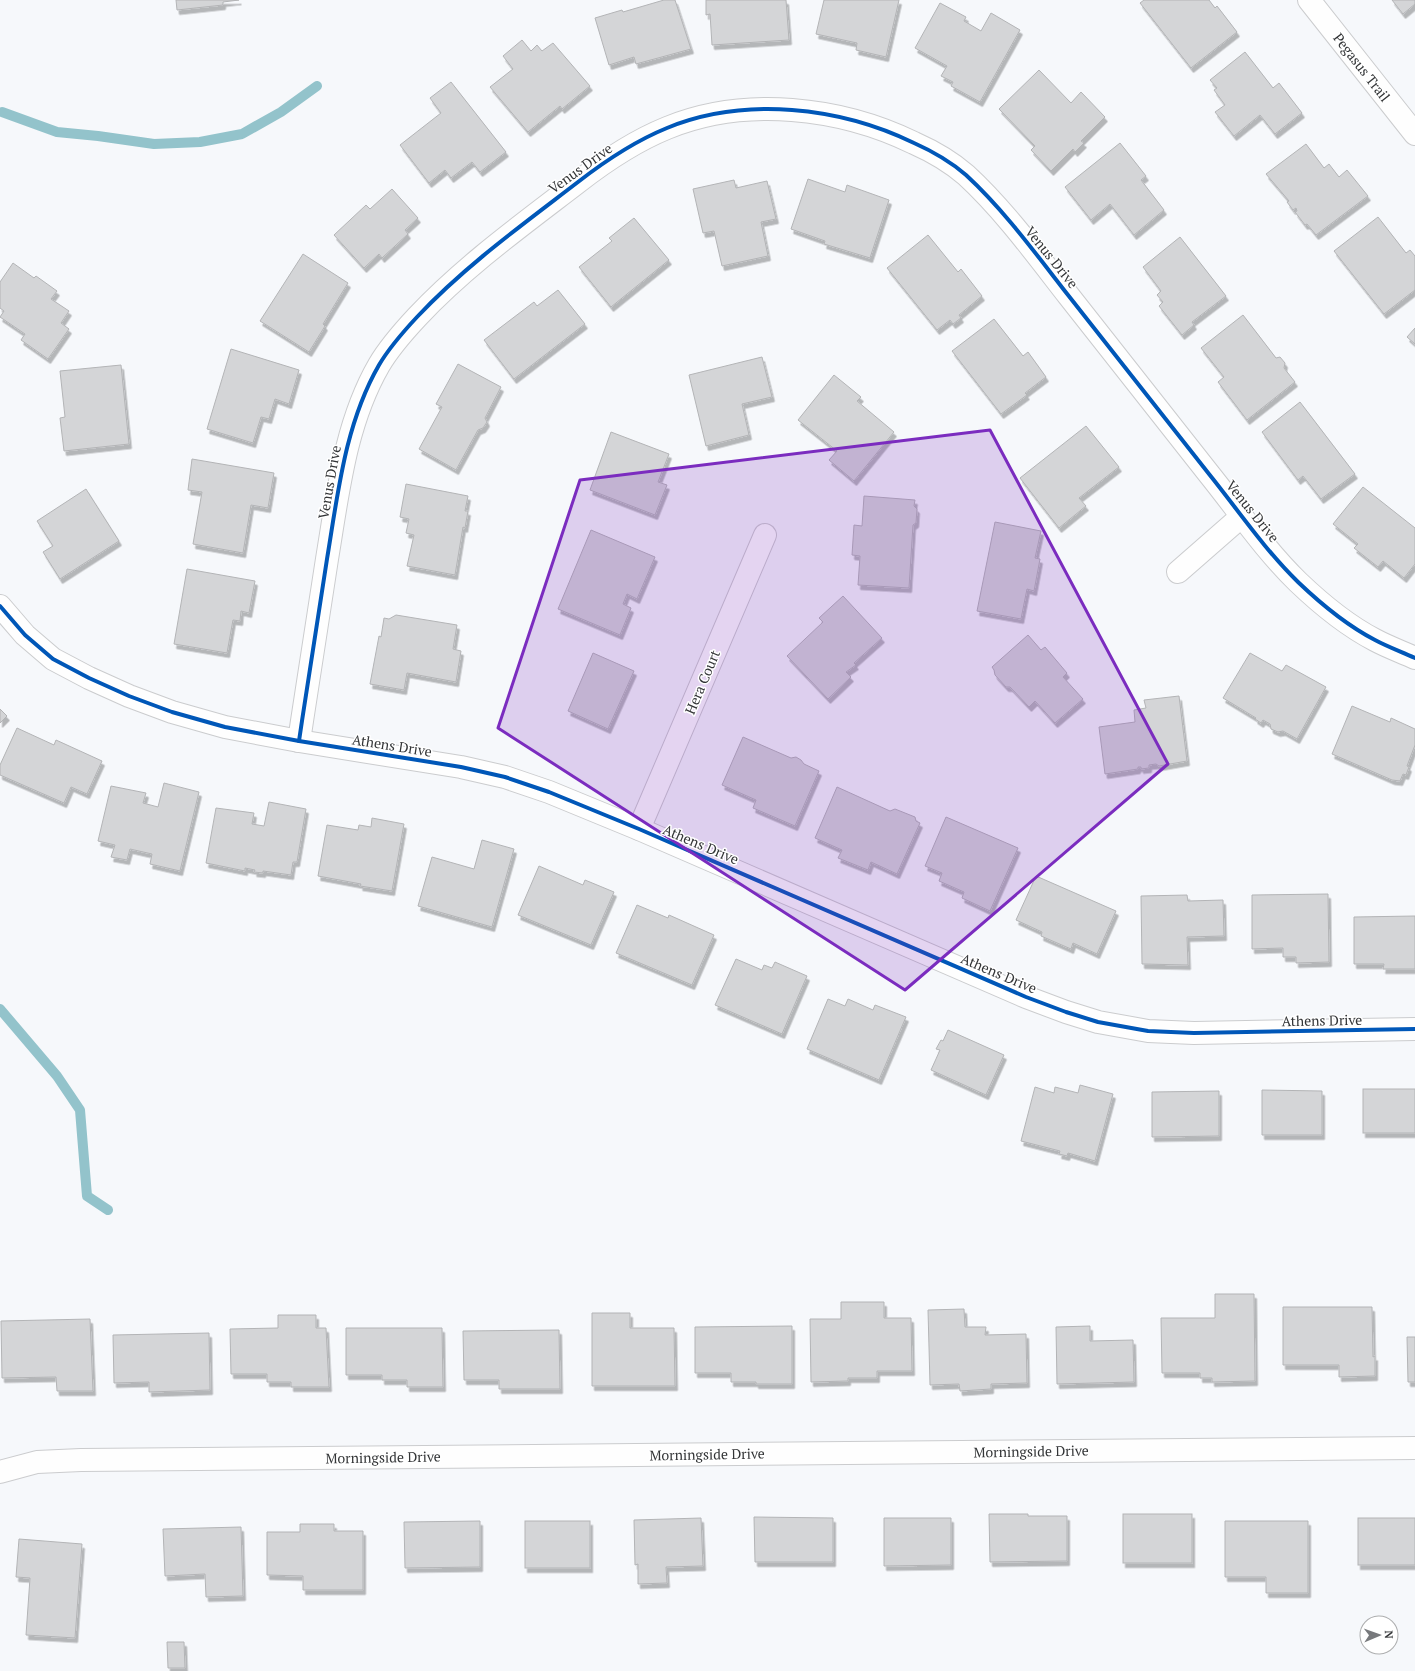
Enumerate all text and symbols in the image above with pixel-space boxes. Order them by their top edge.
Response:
street label: Pegasus Trail [1329,29,1395,105]
street label: Venus Drive [544,138,616,198]
street label: Venus Drive [1021,222,1083,292]
street label: Venus Drive [313,444,345,520]
street label: Venus Drive [1222,476,1284,546]
street label: Hera Court [680,646,724,717]
street label: Athens Drive [351,729,433,761]
street label: Athens Drive [660,820,742,868]
street label: Athens Drive [958,949,1040,997]
street label: Athens Drive [1282,1010,1362,1030]
street label: Morningside Drive [973,1440,1089,1462]
street label: Morningside Drive [649,1443,765,1465]
street label: Morningside Drive [325,1446,441,1468]
north arrow [1359,1615,1399,1655]
text: N [1382,1630,1396,1640]

